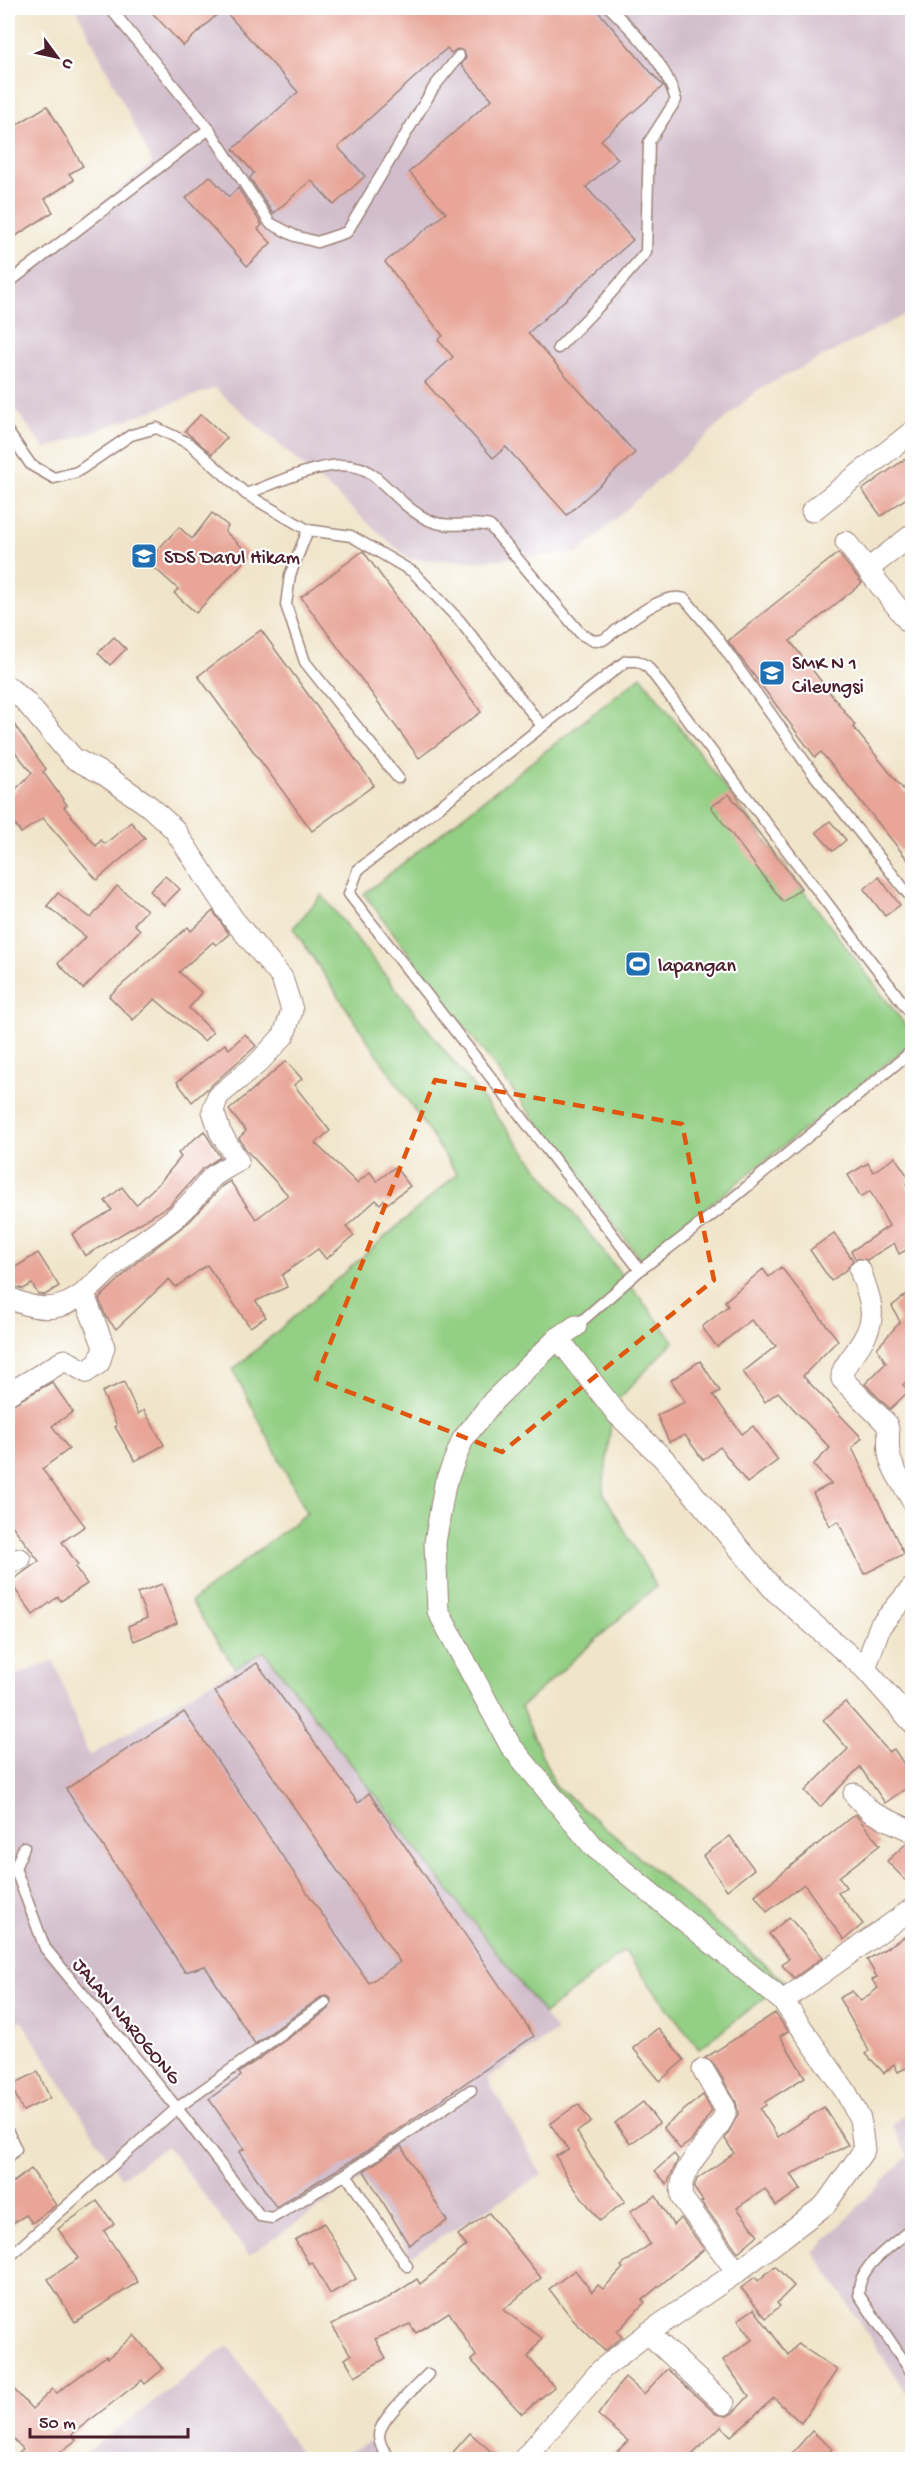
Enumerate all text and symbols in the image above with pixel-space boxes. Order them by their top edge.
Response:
north arrow [27,27,87,87]
text: U [56,54,77,73]
school or university icon: SDS Darul Hikam [129,541,159,571]
place label: SDS Darul Hikam [164,548,300,571]
place label: SMK N 1 Cileungsi [792,654,864,700]
school or university icon: SMK N 1 Cileungsi [757,658,787,688]
sports icon: lapangan [623,949,653,979]
place label: lapangan [658,956,736,979]
street label: JALAN NAROGONG [66,1955,185,2091]
scale bar [30,2401,188,2439]
text: 50 m [39,2414,76,2435]

